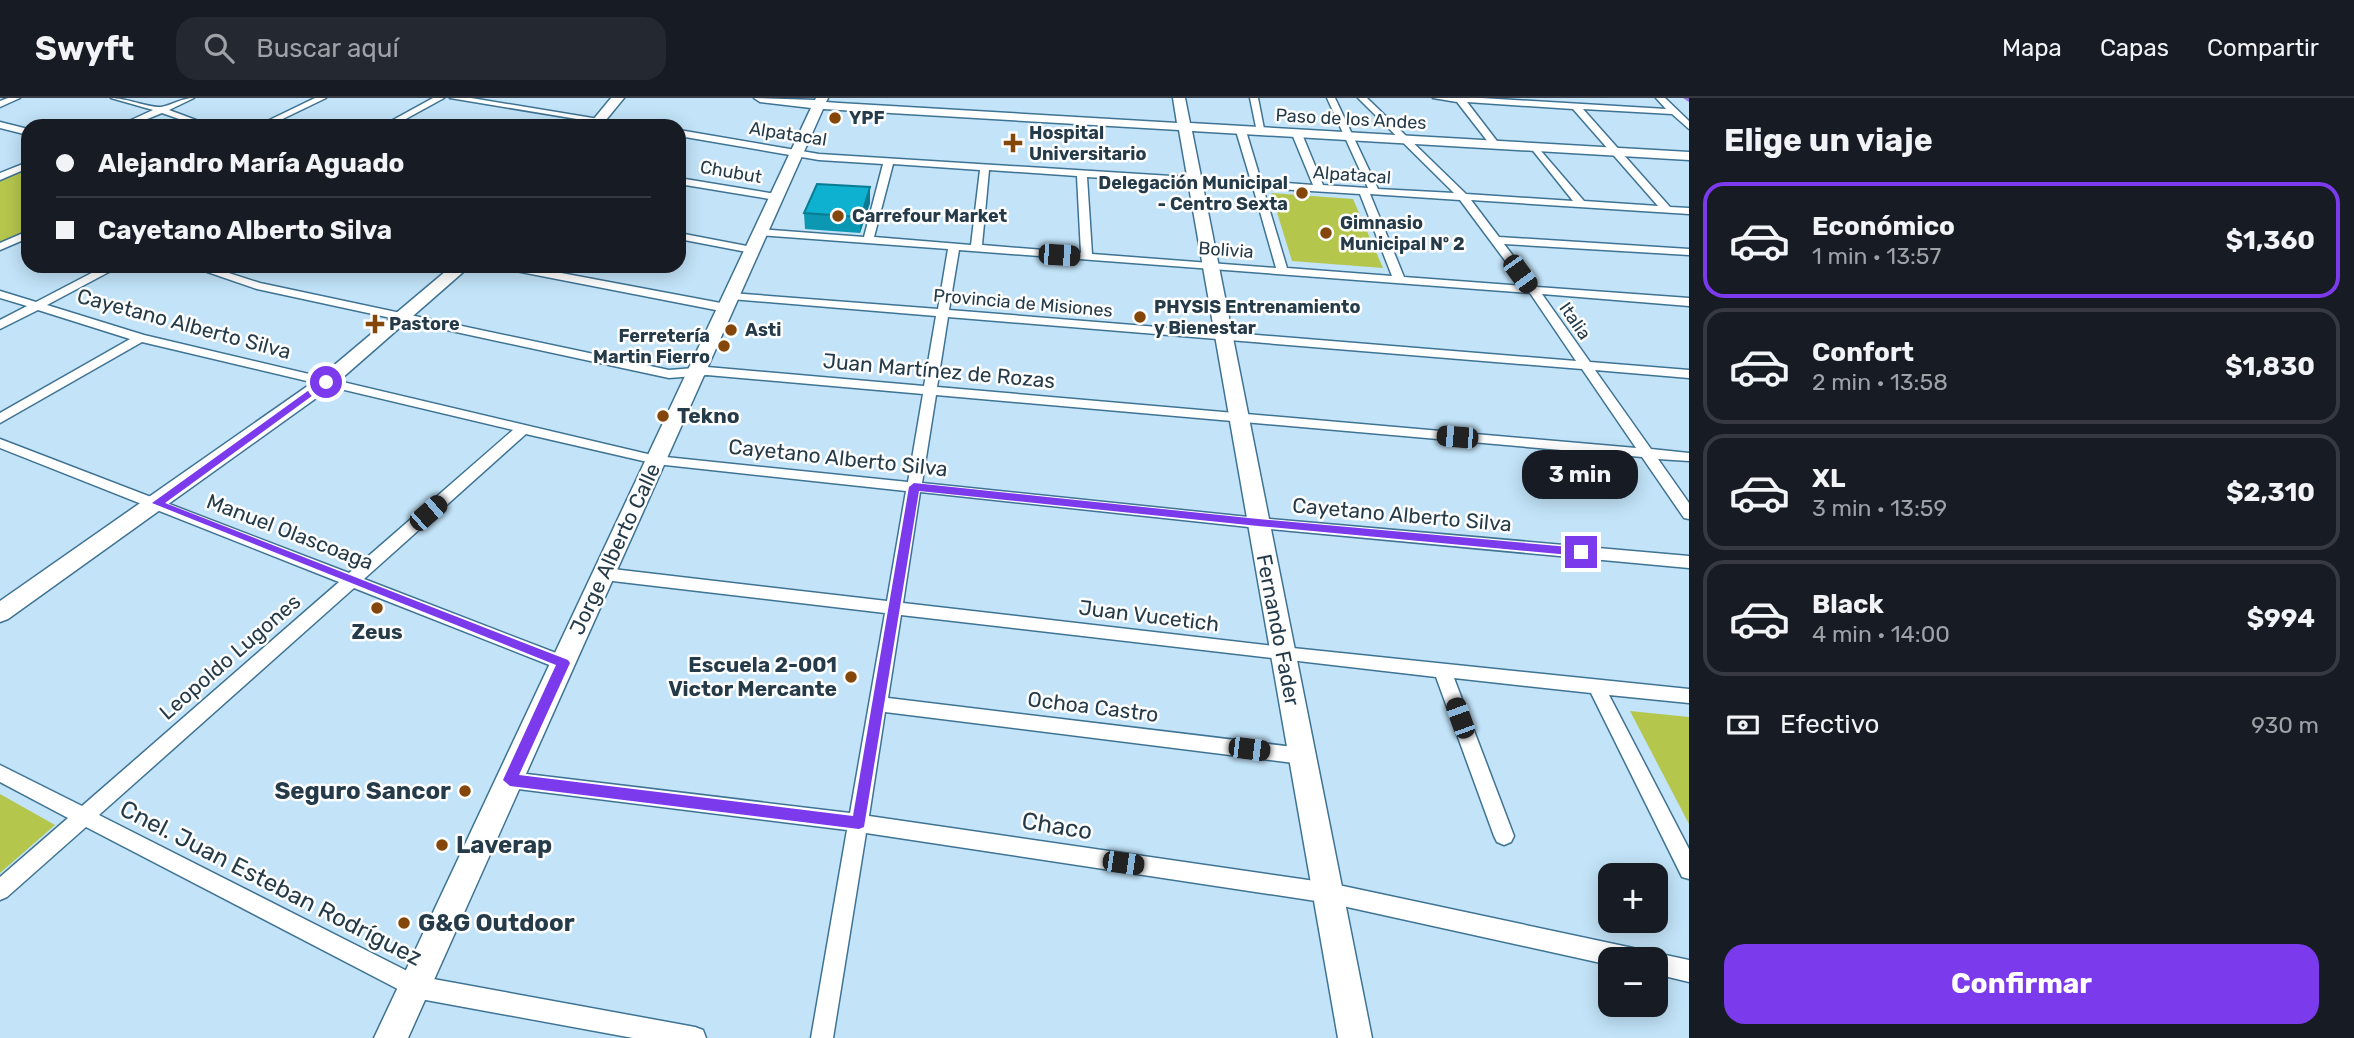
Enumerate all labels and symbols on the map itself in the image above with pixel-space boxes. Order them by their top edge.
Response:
street label: Paso de los Andes [1275,104,1427,134]
place label: YPF [849,107,885,129]
marker: YPF [827,110,843,126]
street label: Alpatacal [748,117,828,151]
place label: Hospital Universitario [1029,122,1146,165]
marker: Hospital Universitario [1003,133,1023,153]
street label: Chubut [698,156,764,188]
street label: Alpatacal [1312,161,1392,189]
place label: Delegación Municipal - Centro Sexta [1098,172,1288,215]
marker: Delegación Municipal - Centro Sexta [1294,185,1310,201]
place label: Carrefour Market [852,205,1007,227]
marker: Carrefour Market [830,208,846,224]
place label: Gimnasio Municipal Nº 2 [1340,212,1465,255]
marker: Gimnasio Municipal Nº 2 [1318,225,1334,241]
street label: Bolivia [1198,237,1254,263]
car [1038,243,1081,267]
car [1500,251,1541,297]
street label: Cayetano Alberto Silva [74,283,294,364]
street label: Provincia de Misiones [932,284,1114,322]
place label: PHYSIS Entrenamiento y Bienestar [1154,296,1361,339]
street label: Italia [1554,298,1596,344]
marker: PHYSIS Entrenamiento y Bienestar [1132,309,1148,325]
place label: Pastore [389,313,460,335]
marker: Pastore [367,316,383,332]
place label: Asti [745,319,781,341]
marker: Asti [723,322,739,338]
place label: Ferretería Martin Fierro [593,325,710,368]
marker: Ferretería Martin Fierro [716,338,732,354]
street label: Juan Martínez de Rozas [822,348,1056,393]
route start [310,366,342,398]
place label: Tekno [677,403,739,428]
marker: Tekno [655,408,671,424]
car [1436,425,1479,449]
street label: Cayetano Alberto Silva [727,434,949,481]
callout: 3 min [1523,450,1639,500]
street label: Jorge Alberto Calle [564,459,665,639]
street label: Manuel Olascoaga [203,488,377,575]
car [406,491,451,535]
street label: Cayetano Alberto Silva [1291,492,1513,537]
route end [1565,536,1597,568]
street label: Fernando Fader [1252,552,1305,708]
street label: Leopoldo Lugones [154,589,305,725]
street label: Juan Vucetich [1077,594,1221,637]
marker: Zeus [369,600,385,616]
place label: Zeus [351,619,403,644]
place label: Escuela 2-001 Victor Mercante [668,652,837,701]
marker: Escuela 2-001 Victor Mercante [843,669,859,685]
street label: Ochoa Castro [1026,686,1160,727]
car [1443,695,1478,741]
car [1227,736,1272,762]
place label: Seguro Sancor [274,777,451,805]
marker: Seguro Sancor [457,783,473,799]
street label: Cnel. Juan Esteban Rodríguez [115,794,427,972]
street label: Chaco [1020,807,1094,845]
place label: Laverap [456,831,552,859]
marker: Laverap [434,837,450,853]
car [1101,850,1146,876]
place label: G&G Outdoor [418,909,575,937]
marker: G&G Outdoor [396,915,412,931]

